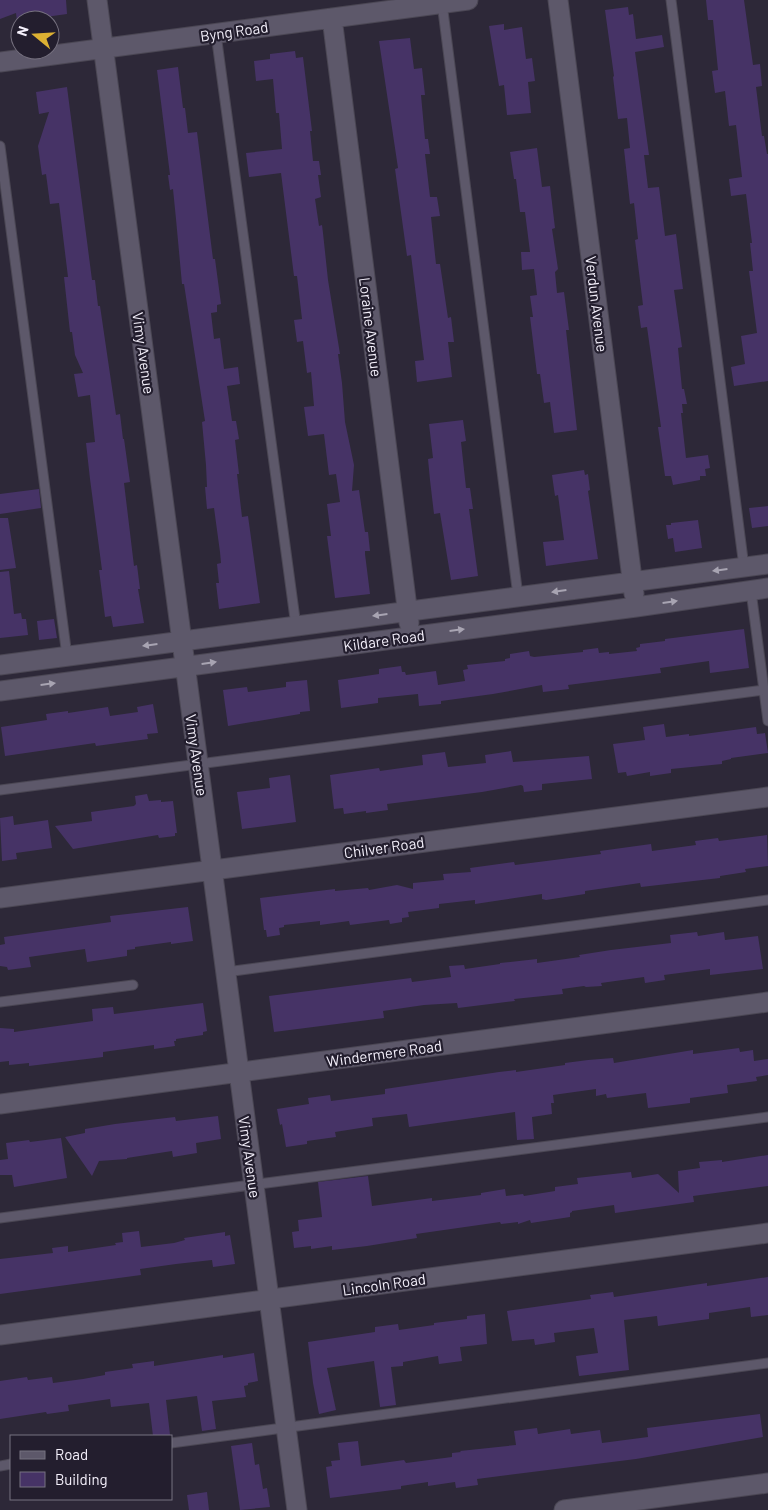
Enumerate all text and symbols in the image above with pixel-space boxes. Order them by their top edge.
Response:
north arrow [10,10,60,60]
street label: Byng Road [199,17,269,45]
text: N [13,24,32,38]
street label: Verdun Avenue [582,255,612,353]
street label: Loraine Avenue [356,276,386,378]
street label: Vimy Avenue [129,311,159,395]
one-way arrow [711,566,727,574]
one-way arrow [550,587,566,595]
one-way arrow [663,598,679,606]
one-way arrow [372,611,388,619]
street label: Kildare Road [342,625,426,655]
one-way arrow [450,626,466,634]
one-way arrow [141,641,157,649]
one-way arrow [202,659,218,667]
one-way arrow [41,680,57,688]
street label: Vimy Avenue [182,713,212,797]
street label: Chilver Road [343,832,425,862]
street label: Windermere Road [325,1036,443,1070]
street label: Vimy Avenue [235,1115,265,1199]
street label: Lincoln Road [341,1269,427,1299]
legend [10,1435,172,1500]
text: Road [55,1445,88,1463]
text: Building [55,1470,108,1488]

